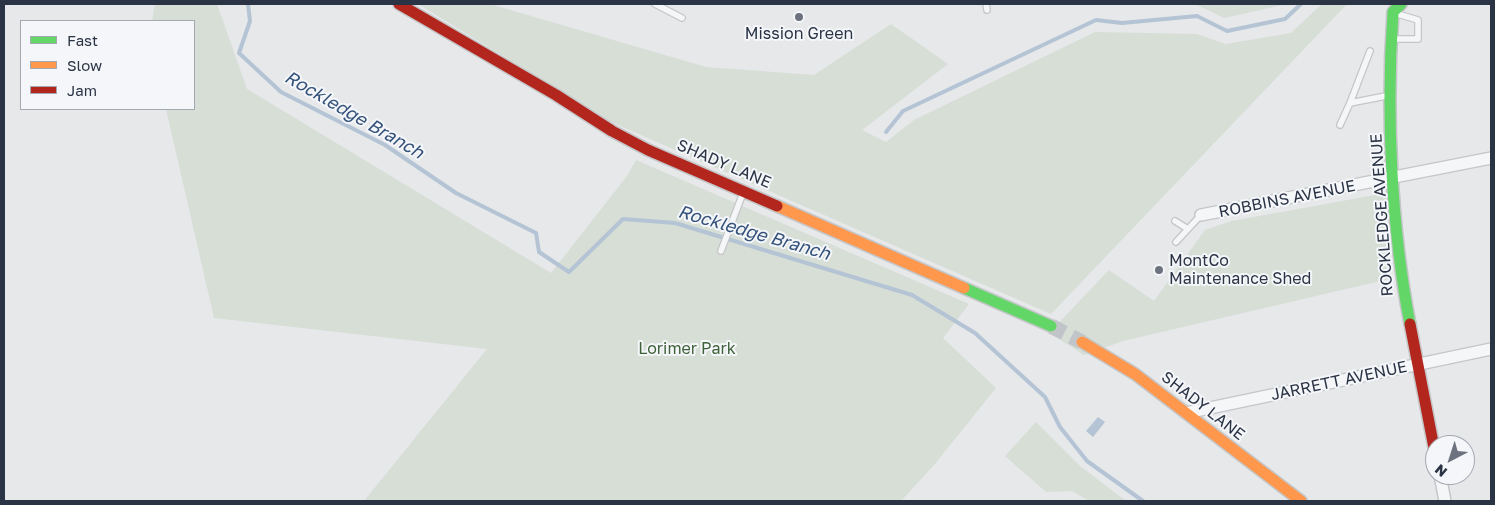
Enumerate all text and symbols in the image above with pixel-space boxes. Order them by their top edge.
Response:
marker: Mission Green [793,11,805,23]
legend [20,20,195,110]
place label: Mission Green [745,24,853,44]
text: Fast [67,31,98,49]
text: Slow [67,56,102,74]
water label: Rockledge Branch [281,66,427,164]
text: Jam [67,81,97,99]
street label: ROCKLEDGE AVENUE [1367,133,1397,297]
street label: SHADY LANE [674,136,774,192]
street label: ROBBINS AVENUE [1217,176,1357,222]
water label: Rockledge Branch [676,201,832,265]
place label: MontCo Maintenance Shed [1169,251,1311,289]
marker: MontCo Maintenance Shed [1153,264,1165,276]
park label: Lorimer Park [638,339,736,359]
street label: JARRETT AVENUE [1269,357,1409,405]
street label: SHADY LANE [1158,368,1248,444]
north arrow [1425,435,1475,485]
text: N [1431,461,1450,481]

